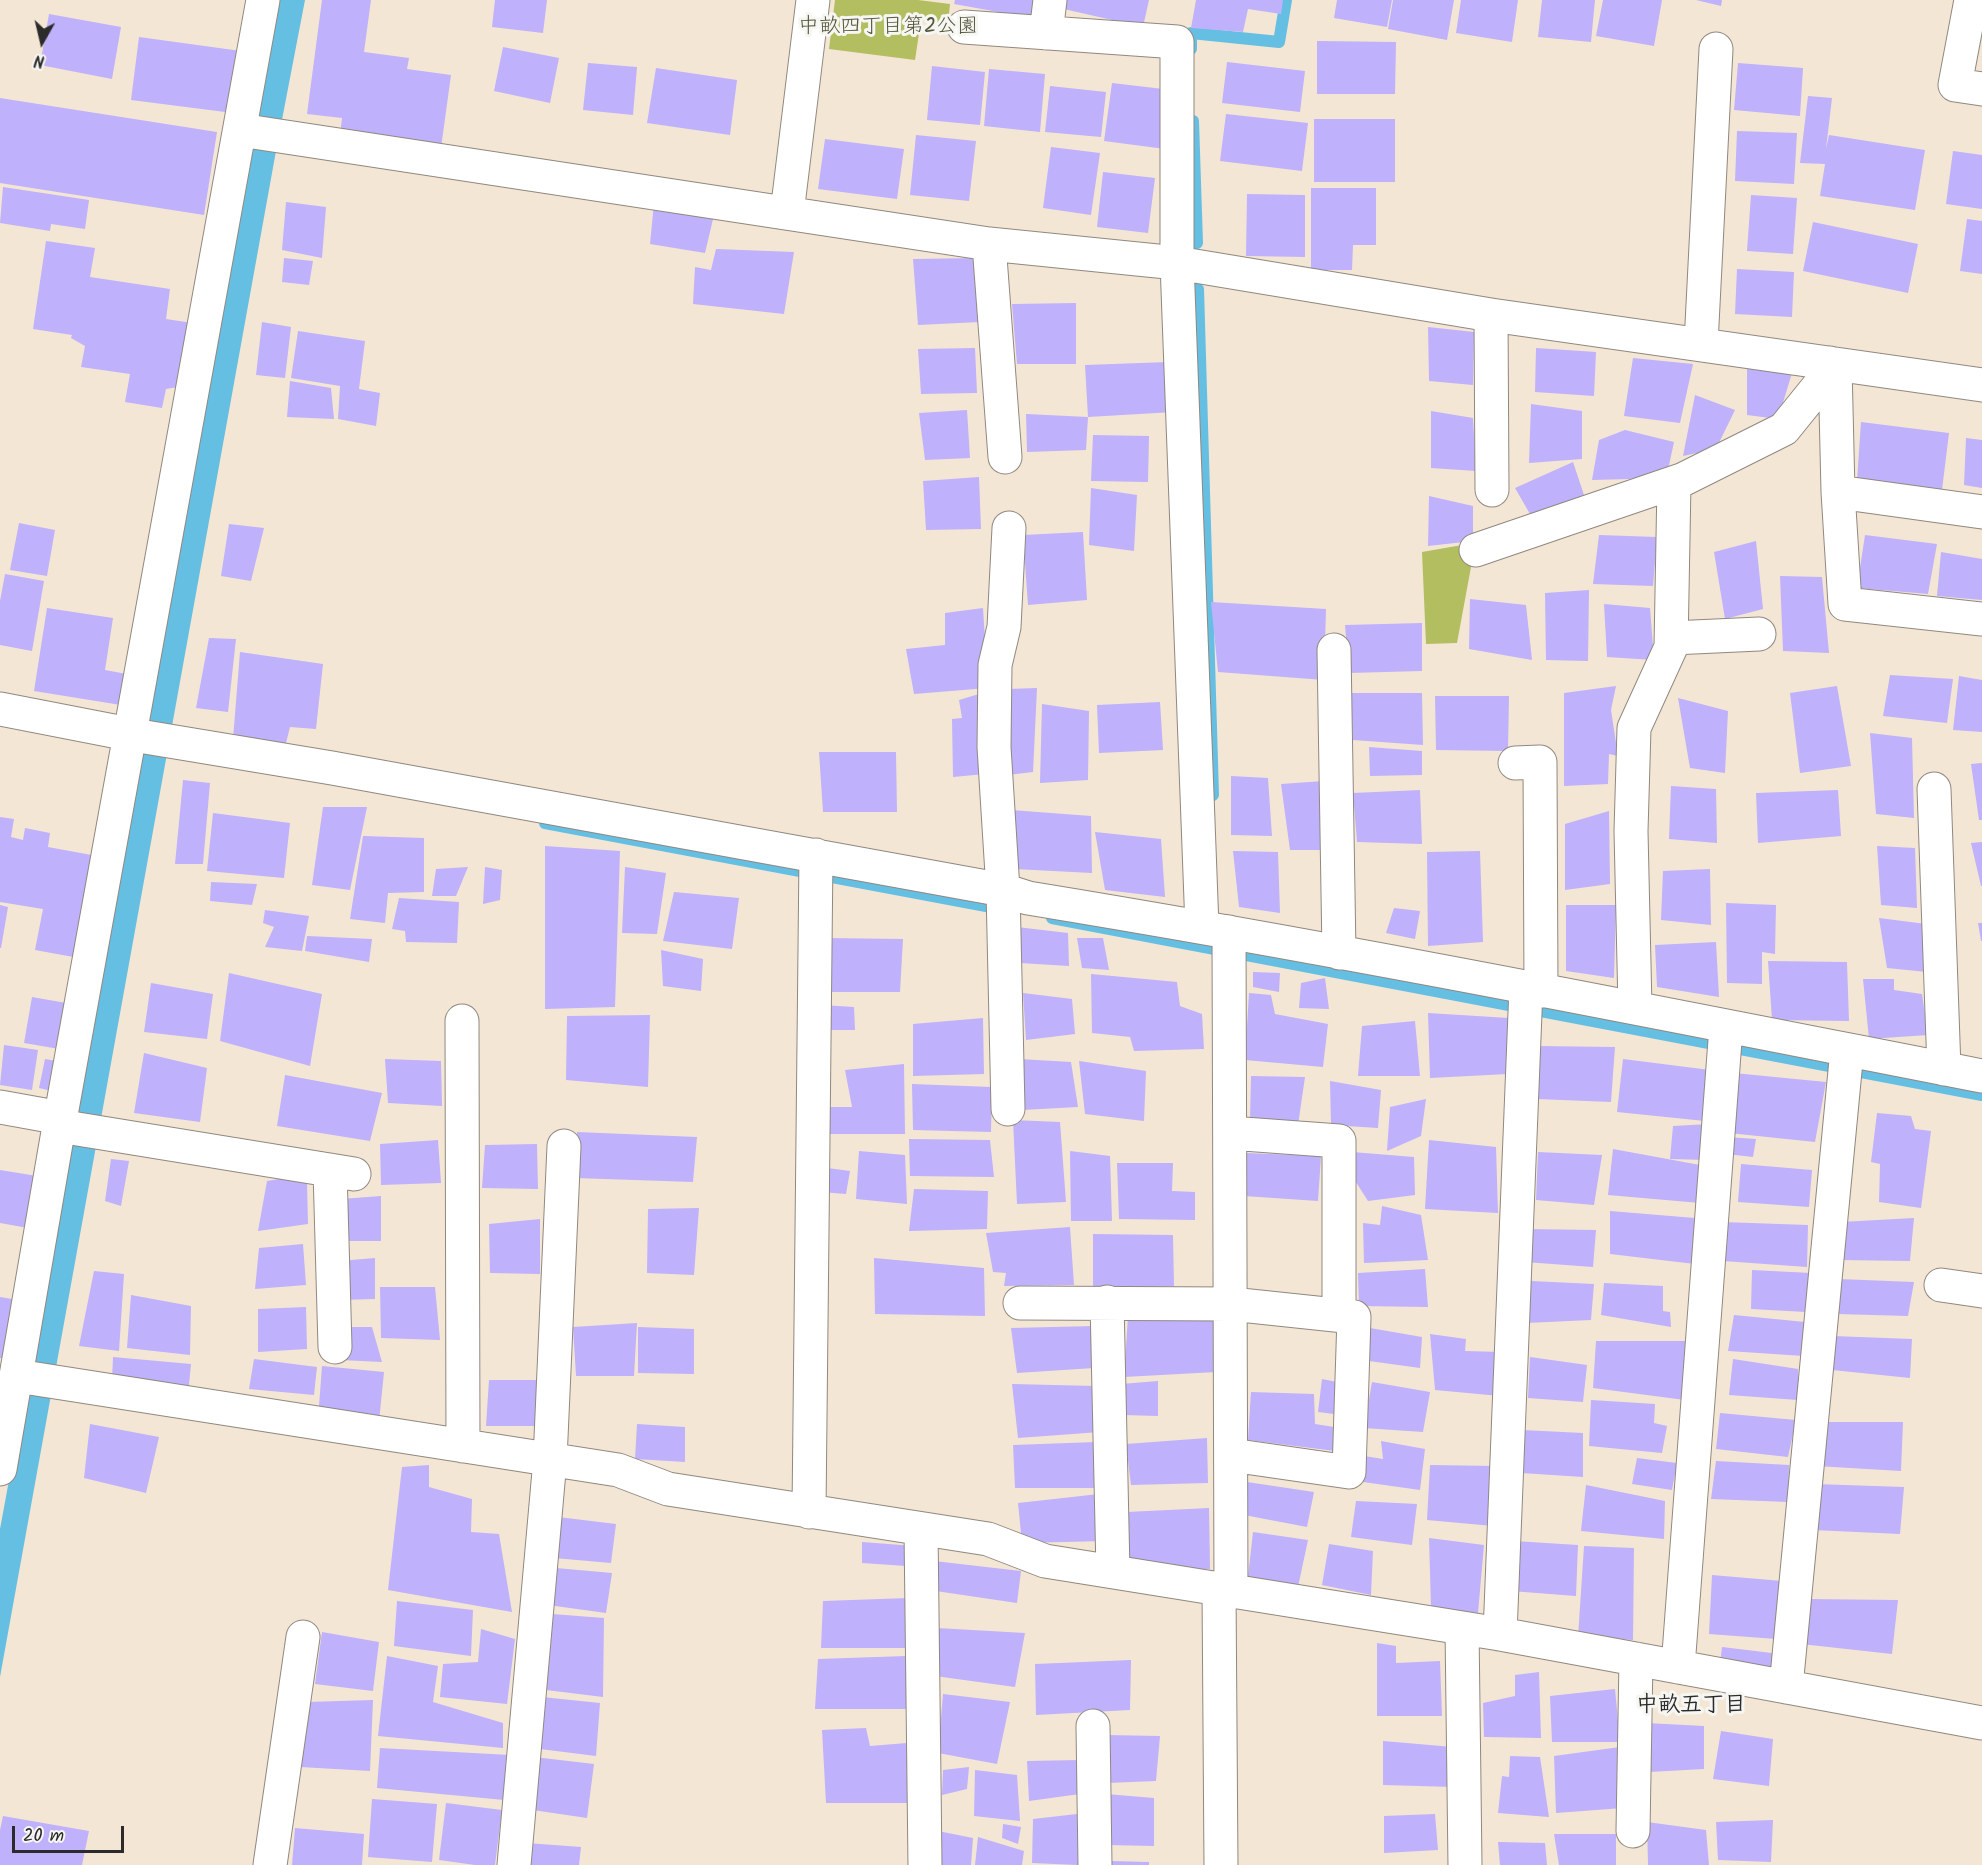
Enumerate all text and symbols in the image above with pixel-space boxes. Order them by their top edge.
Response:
north arrow [12,12,72,72]
park label: 中畝四丁目第2公園 [798,15,978,41]
text: N [33,47,46,73]
district label: 中畝五丁目 [1636,1694,1746,1720]
scale bar [15,1814,128,1852]
text: 20 m [23,1822,64,1851]

